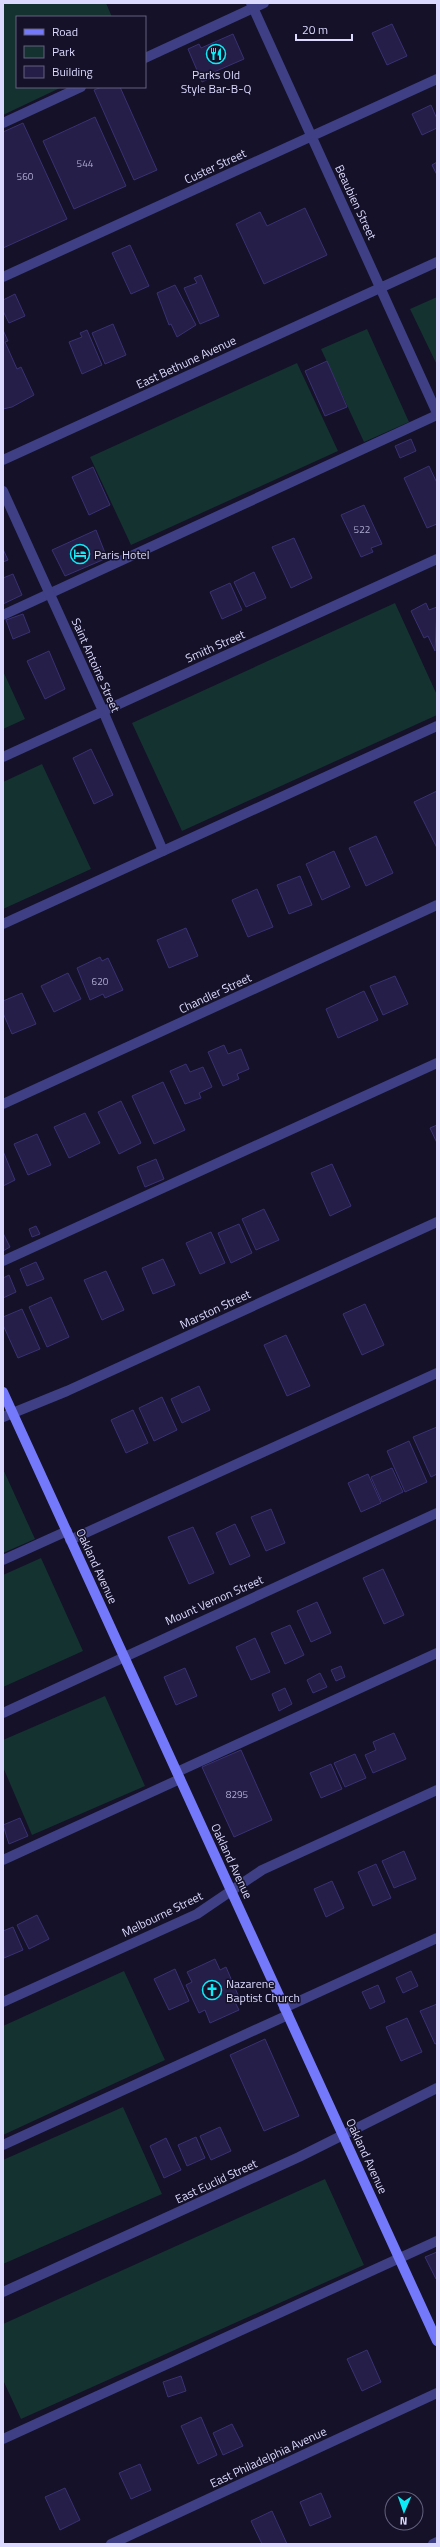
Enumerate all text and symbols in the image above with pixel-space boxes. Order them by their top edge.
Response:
legend [16,16,146,88]
scale bar [296,16,352,42]
text: 20 m [302,20,328,39]
text: Road [52,22,78,41]
text: Park [52,42,75,61]
restaurant icon: Parks Old Style Bar-B-Q [205,43,227,65]
text: Building [52,62,93,81]
place label: Parks Old Style Bar-B-Q [181,65,251,98]
street label: Custer Street [181,143,250,189]
house number: 544 [77,156,94,171]
street label: Beaubien Street [330,161,382,243]
house number: 560 [17,169,34,184]
street label: East Bethune Avenue [133,331,239,393]
house number: 522 [354,522,370,537]
hotel icon: Paris Hotel [69,543,91,565]
place label: Paris Hotel [94,545,149,564]
street label: Saint Antoine Street [67,615,126,716]
street label: Smith Street [182,624,249,668]
street label: Chandler Street [175,968,255,1018]
house number: 620 [92,974,109,989]
street label: Marston Street [176,1284,254,1334]
street label: Oakland Avenue [71,1525,123,1607]
street label: Mount Vernon Street [162,1570,267,1630]
house number: 8295 [226,1787,249,1802]
street label: Oakland Avenue [206,1820,258,1902]
street label: Melbourne Street [118,1886,206,1942]
place label: Nazarene Baptist Church [226,1974,300,2007]
church icon: Nazarene Baptist Church [201,1979,223,2001]
street label: Oakland Avenue [341,2115,393,2197]
street label: East Euclid Street [172,2153,261,2208]
street label: East Philadelphia Avenue [207,2422,329,2492]
north arrow [384,2491,424,2531]
text: N [400,2513,408,2529]

